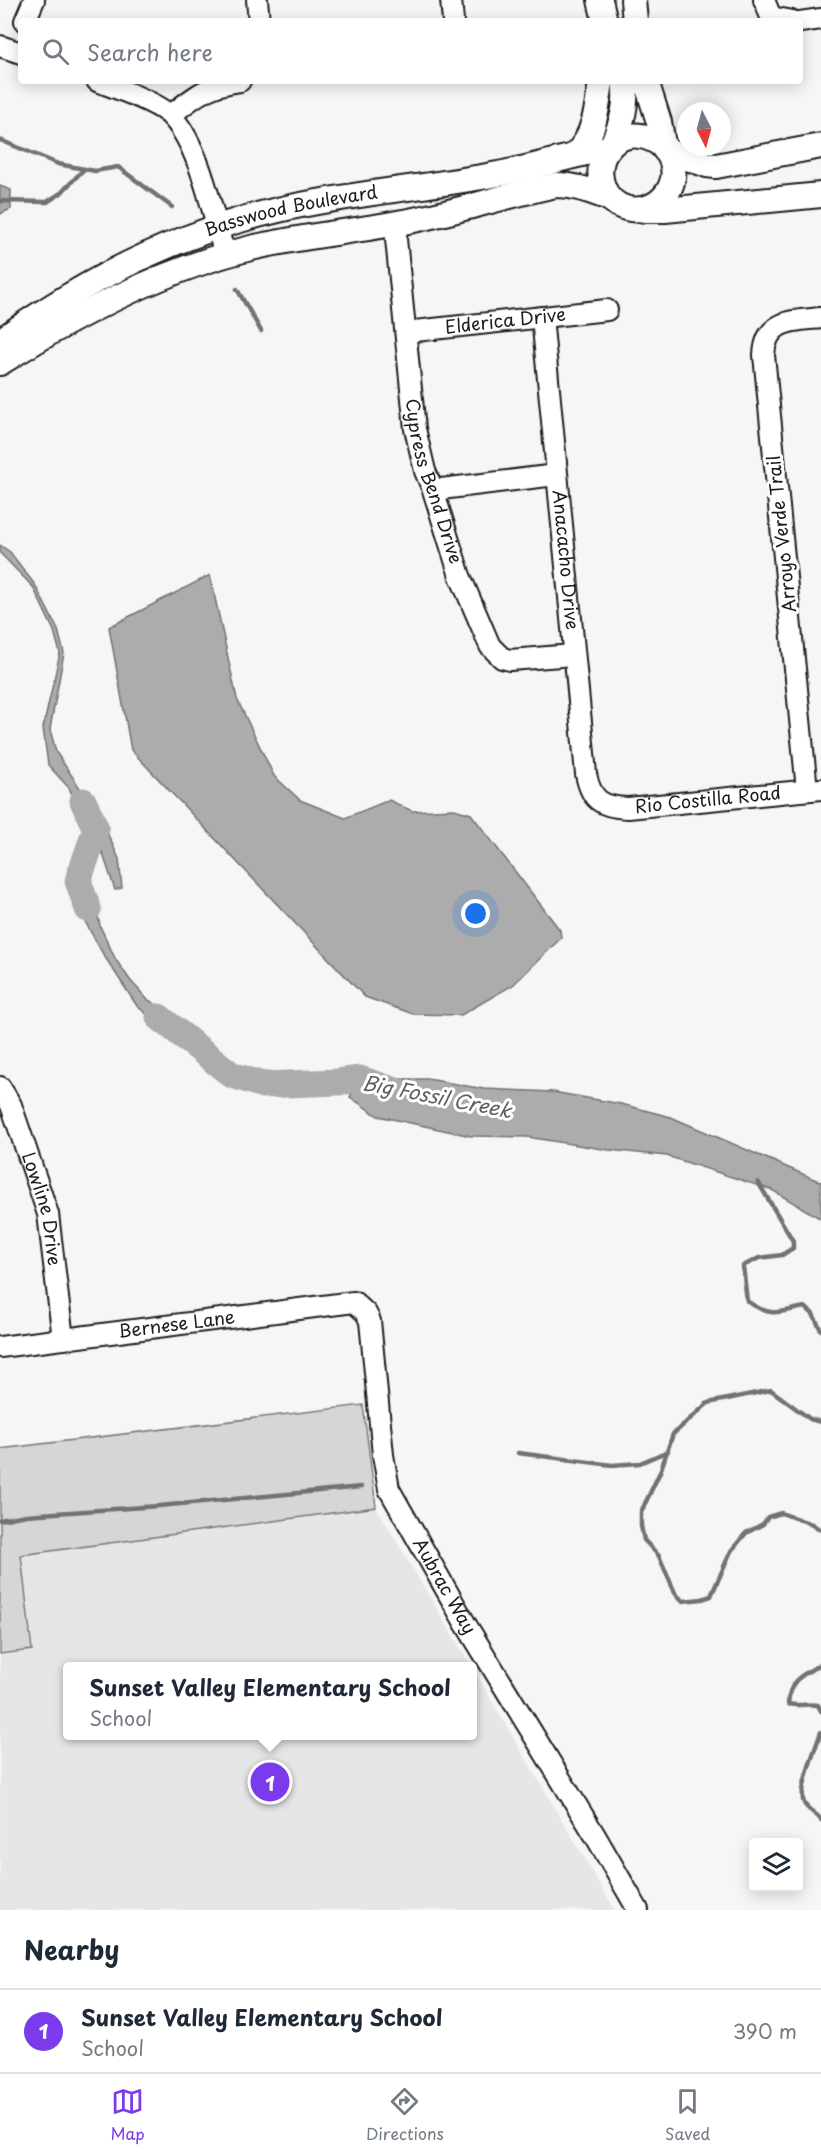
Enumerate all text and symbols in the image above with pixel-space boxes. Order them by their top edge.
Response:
search box [18,18,803,84]
icon: search [39,35,72,68]
text: Search here [87,35,213,68]
north arrow [677,102,731,156]
street label: Basswood Boulevard [201,178,379,242]
street label: Elderica Drive [444,300,567,340]
street label: Cypress Bend Drive [400,397,470,567]
street label: Arroyo Verde Trail [759,454,802,614]
street label: Anacacho Drive [547,489,587,631]
street label: Rio Costilla Road [634,778,782,819]
your location [461,899,490,928]
water label: Big Fossil Creek [360,1067,515,1125]
street label: Lowline Drive [16,1148,69,1267]
street label: Bernese Lane [116,1302,236,1344]
street label: Aubrac Way [407,1532,484,1639]
popup [63,1662,477,1740]
text: Sunset Valley Elementary School [89,1670,451,1703]
text: School [89,1703,152,1733]
pin: 1 [250,1760,290,1804]
map controls [749,1838,803,1892]
button: layers [749,1838,803,1892]
text: Nearby [24,1930,119,1969]
text: Sunset Valley Elementary School [81,2000,442,2033]
text: 1 [39,2016,48,2046]
text: 390 m [733,2016,797,2046]
text: School [81,2033,144,2063]
tab: Map [111,2085,145,2145]
tab: Directions [366,2085,444,2145]
tab: Saved [665,2085,710,2145]

